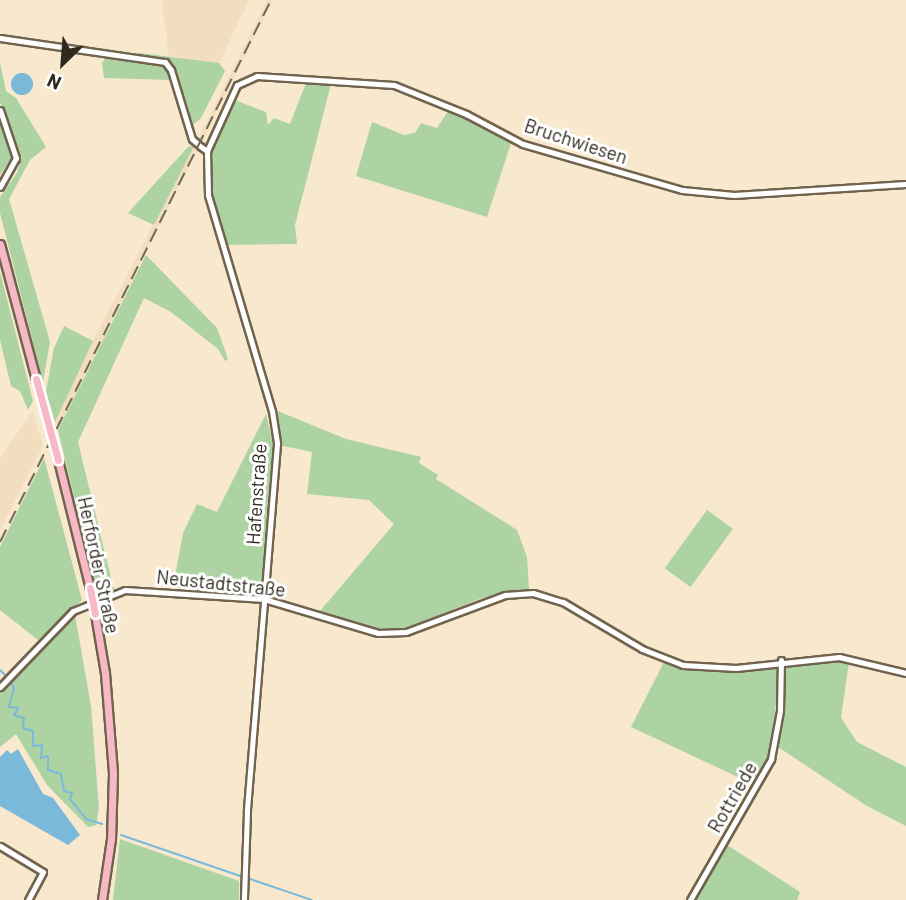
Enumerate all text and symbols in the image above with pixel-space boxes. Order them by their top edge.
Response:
north arrow [28,28,98,98]
text: N [43,69,65,96]
street label: Bruchwiesen [522,114,630,168]
street label: Hafenstraße [241,443,271,545]
street label: Herforder Straße [73,494,125,636]
street label: Neustadtstraße [155,565,287,601]
street label: Rottriede [703,758,761,836]

